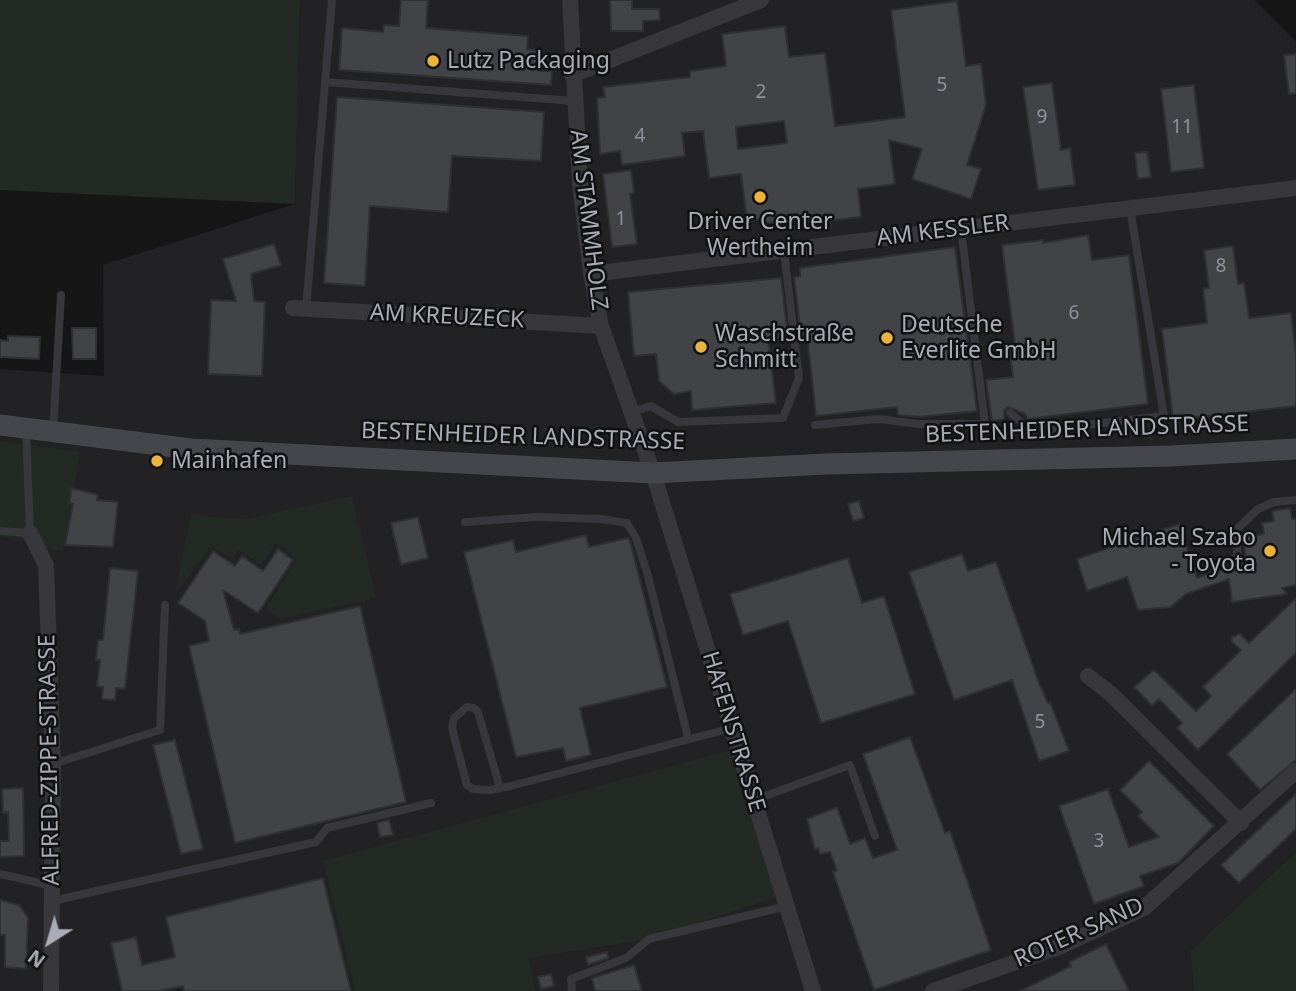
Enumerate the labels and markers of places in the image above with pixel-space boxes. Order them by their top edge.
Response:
place label: Lutz Packaging [447,47,610,75]
marker: Lutz Packaging [425,53,441,69]
marker: Driver Center Wertheim [752,189,768,205]
place label: Driver Center Wertheim [688,208,832,262]
place label: Deutsche Everlite GmbH [901,311,1057,365]
place label: Waschstraße Schmitt [715,320,854,374]
marker: Deutsche Everlite GmbH [879,330,895,346]
marker: Waschstraße Schmitt [693,339,709,355]
place label: Mainhafen [171,447,287,475]
marker: Mainhafen [149,453,165,469]
place label: Michael Szabo - Toyota [1102,524,1256,578]
marker: Michael Szabo - Toyota [1262,543,1278,559]

